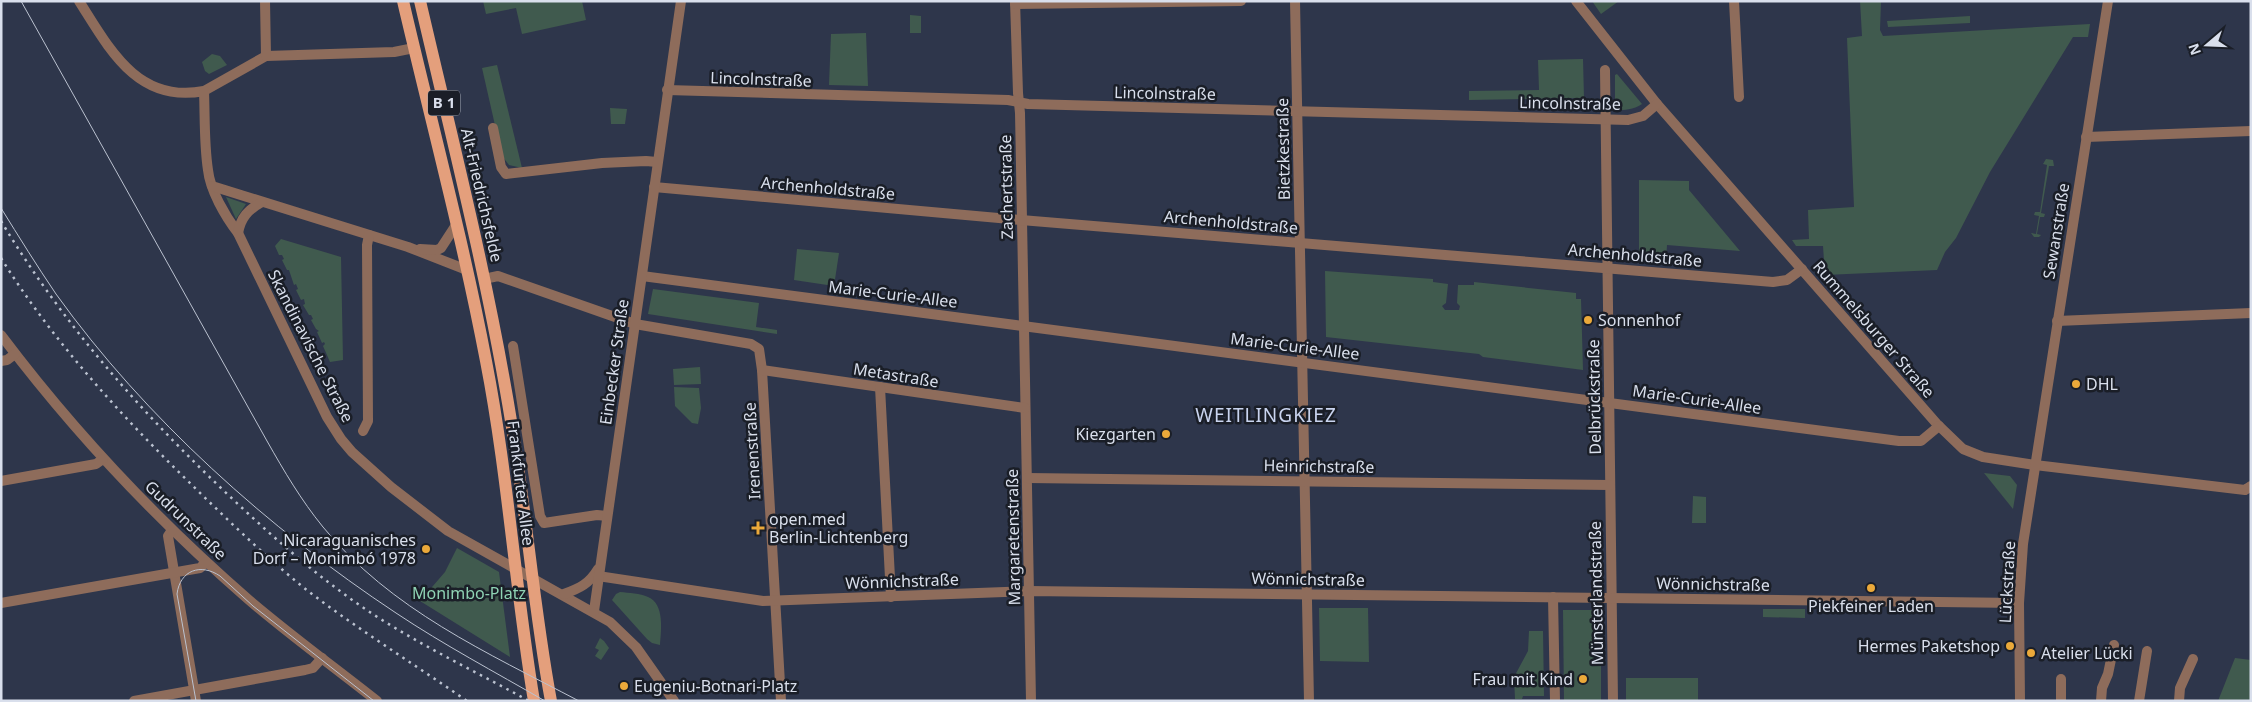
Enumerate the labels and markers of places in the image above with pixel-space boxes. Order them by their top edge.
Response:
place label: Sonnenhof [1598,309,1682,331]
marker: Sonnenhof [1582,314,1594,326]
place label: DHL [2086,373,2118,395]
marker: DHL [2070,378,2082,390]
place label: Kiezgarten [1075,423,1156,445]
marker: Kiezgarten [1160,428,1172,440]
place label: open.med Berlin-Lichtenberg [769,508,908,548]
marker: open.med Berlin-Lichtenberg [751,521,765,535]
place label: Nicaraguanisches Dorf – Monimbó 1978 [253,529,416,569]
marker: Nicaraguanisches Dorf – Monimbó 1978 [420,543,432,555]
marker: Piekfeiner Laden [1865,582,1877,594]
place label: Piekfeiner Laden [1808,595,1934,617]
place label: Hermes Paketshop [1858,635,2000,657]
marker: Hermes Paketshop [2004,640,2016,652]
place label: Atelier Lücki [2041,642,2133,664]
marker: Atelier Lücki [2025,647,2037,659]
place label: Frau mit Kind [1473,668,1573,690]
marker: Frau mit Kind [1577,673,1589,685]
place label: Eugeniu-Botnari-Platz [634,675,797,697]
marker: Eugeniu-Botnari-Platz [618,680,630,692]

